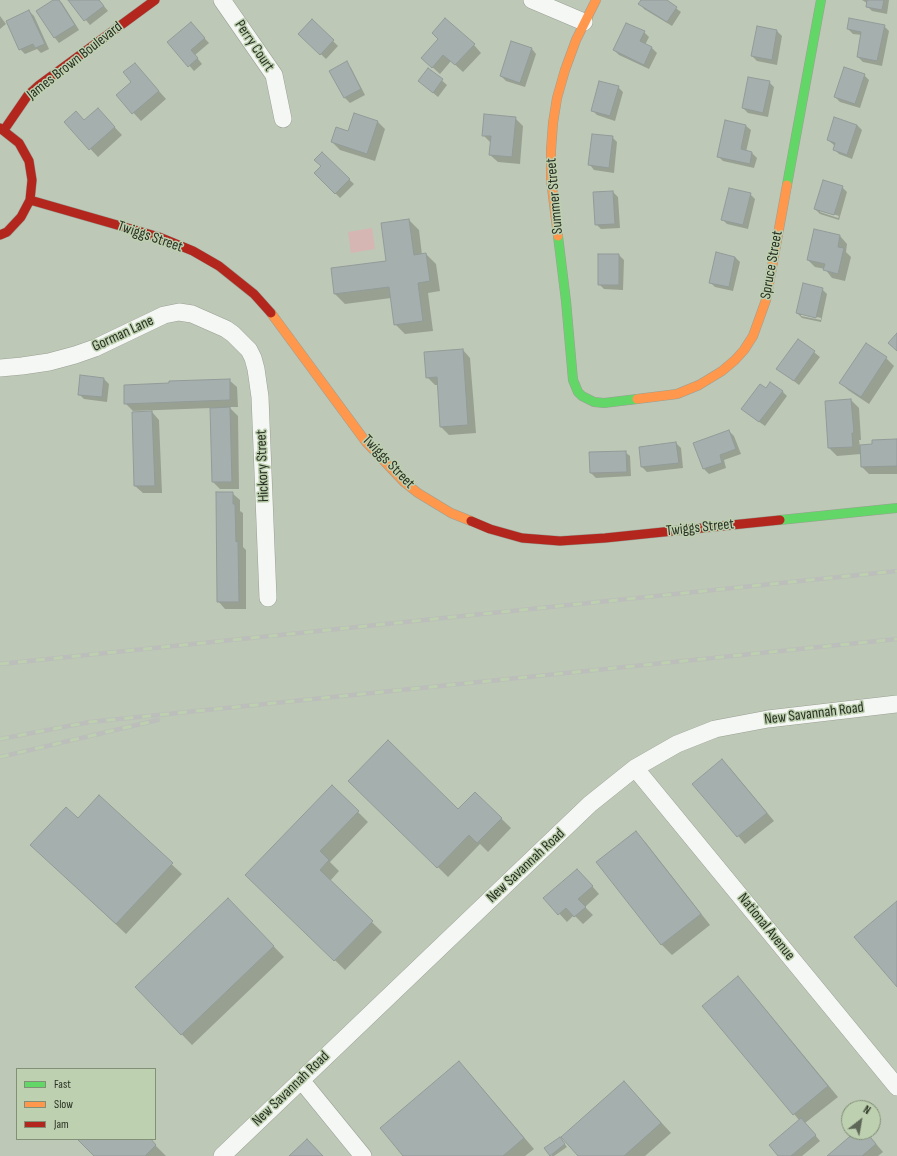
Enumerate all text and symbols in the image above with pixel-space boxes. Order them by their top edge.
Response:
street label: Perry Court [230,17,278,75]
street label: James Brown Boulevard [24,18,126,104]
street label: Summer Street [543,157,567,235]
street label: Twiggs Street [115,217,185,257]
street label: Spruce Street [757,229,787,301]
street label: Gorman Lane [89,312,157,356]
street label: Hickory Street [253,430,273,502]
street label: Twiggs Street [358,431,418,493]
street label: Twiggs Street [665,515,735,541]
street label: New Savannah Road [763,699,865,729]
street label: New Savannah Road [483,825,569,907]
street label: National Avenue [733,890,799,964]
street label: New Savannah Road [249,1048,333,1130]
legend [16,1068,156,1140]
text: Fast [54,1077,71,1092]
text: Slow [54,1097,73,1112]
north arrow [841,1100,881,1140]
text: N [861,1103,873,1117]
text: Jam [54,1117,69,1132]

